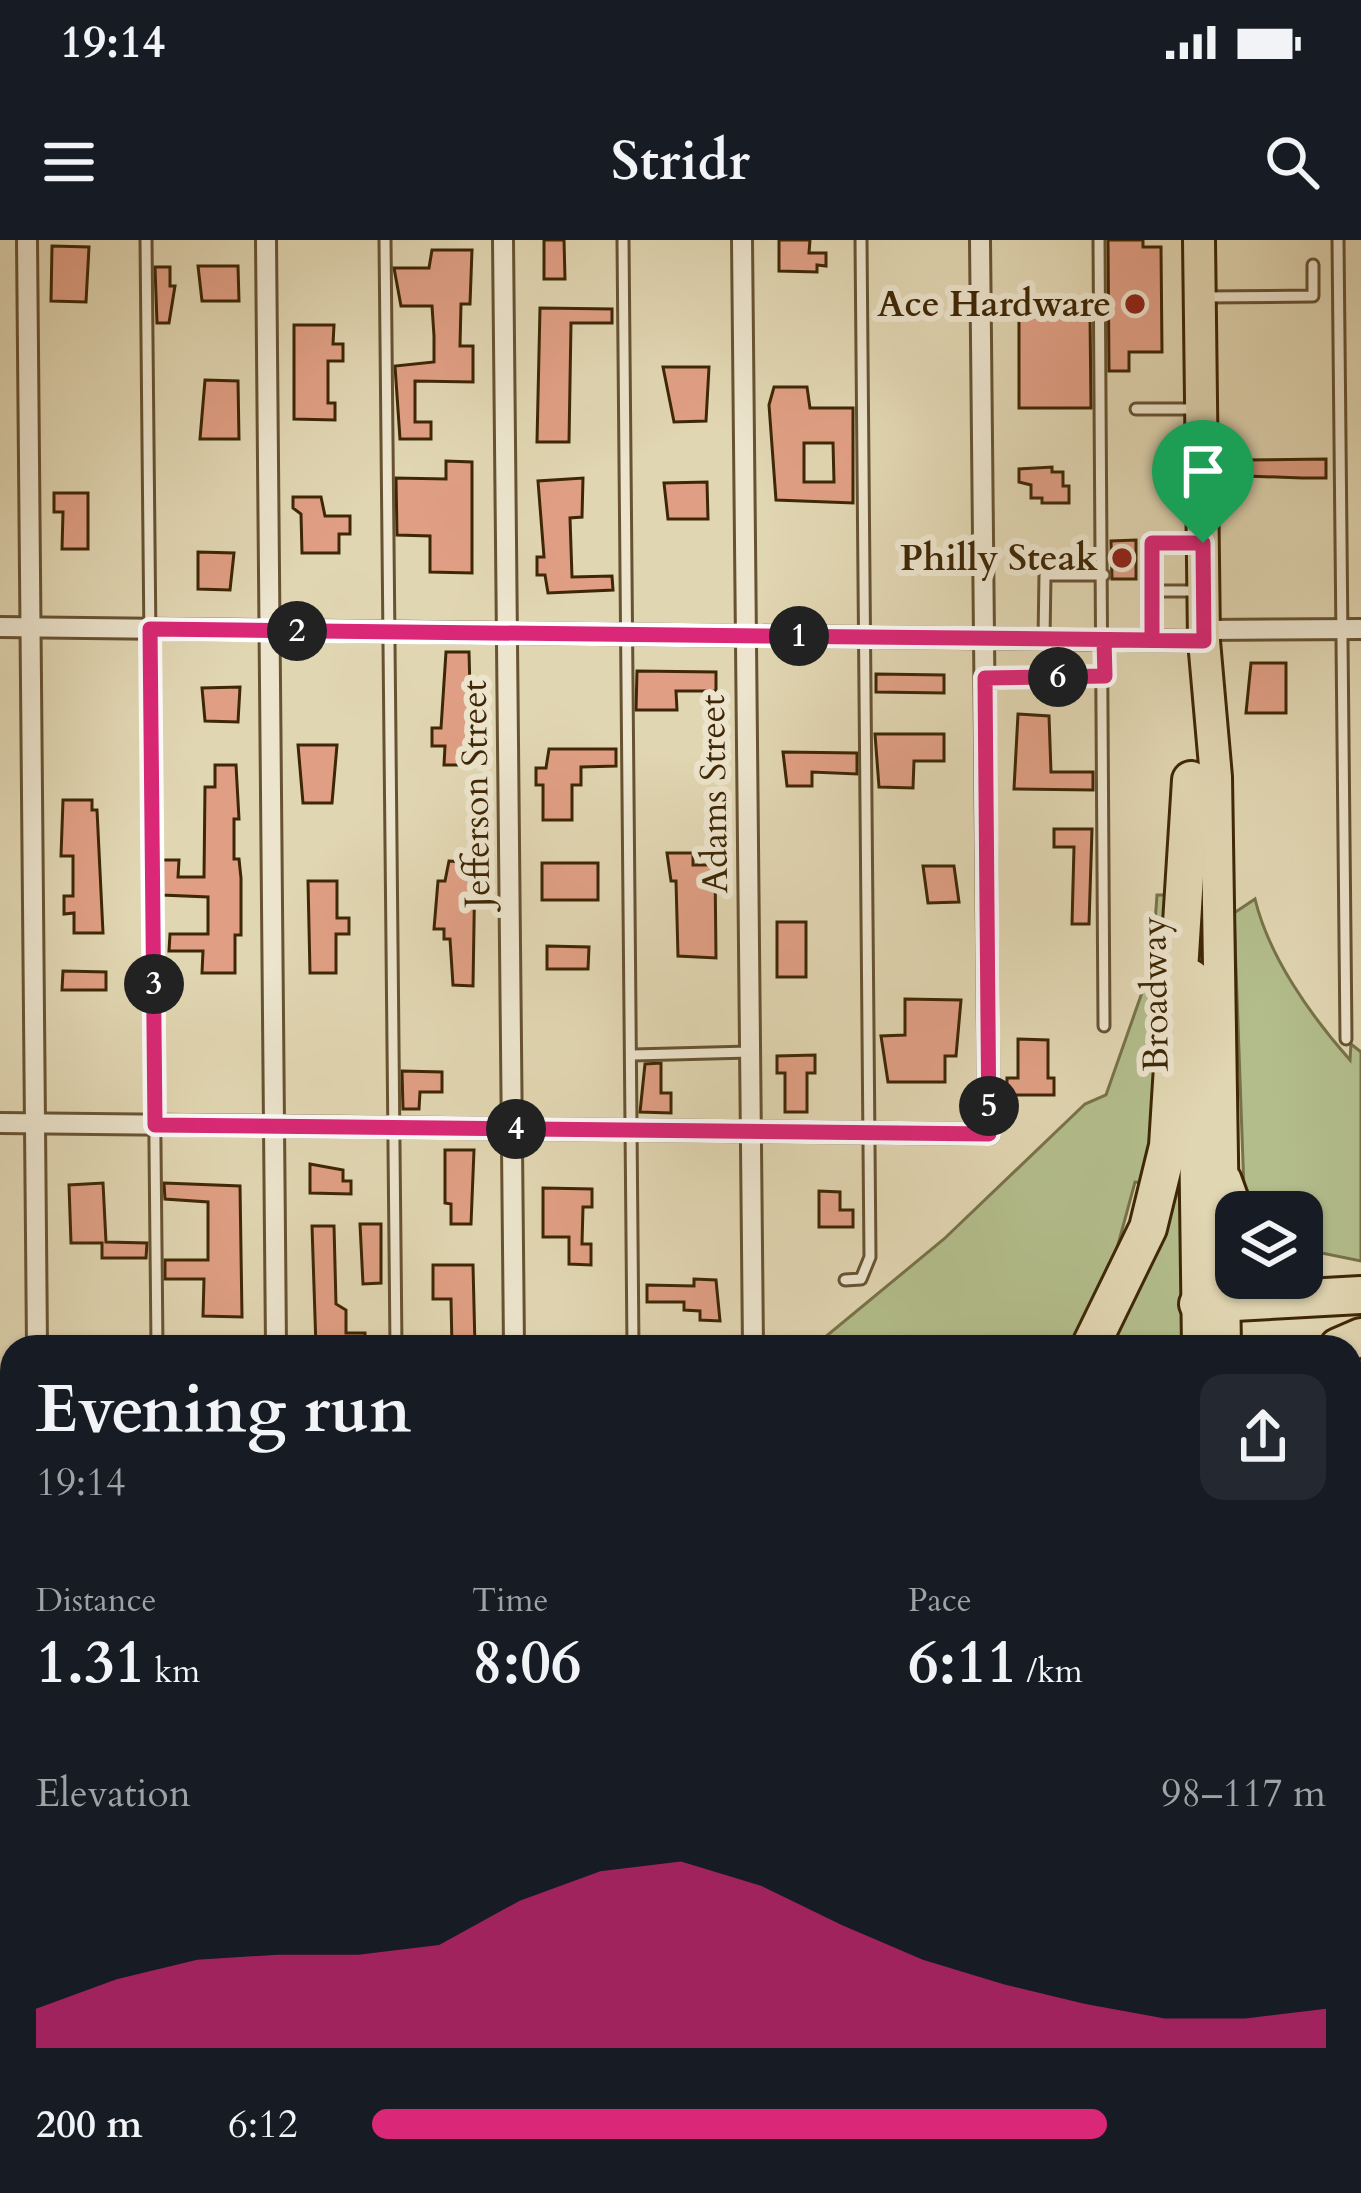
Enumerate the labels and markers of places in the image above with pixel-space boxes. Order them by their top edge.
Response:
place label: Ace Hardware [877,280,1111,329]
marker: Ace Hardware [1122,291,1148,317]
pin [1152,420,1254,543]
place label: Philly Steak [900,534,1099,583]
marker: Philly Steak [1109,545,1135,571]
pin: 2 [267,601,327,661]
pin: 1 [769,606,829,666]
pin: 6 [1028,647,1088,707]
pin: 3 [124,954,184,1014]
pin: 5 [959,1076,1019,1136]
pin: 4 [486,1099,546,1159]

